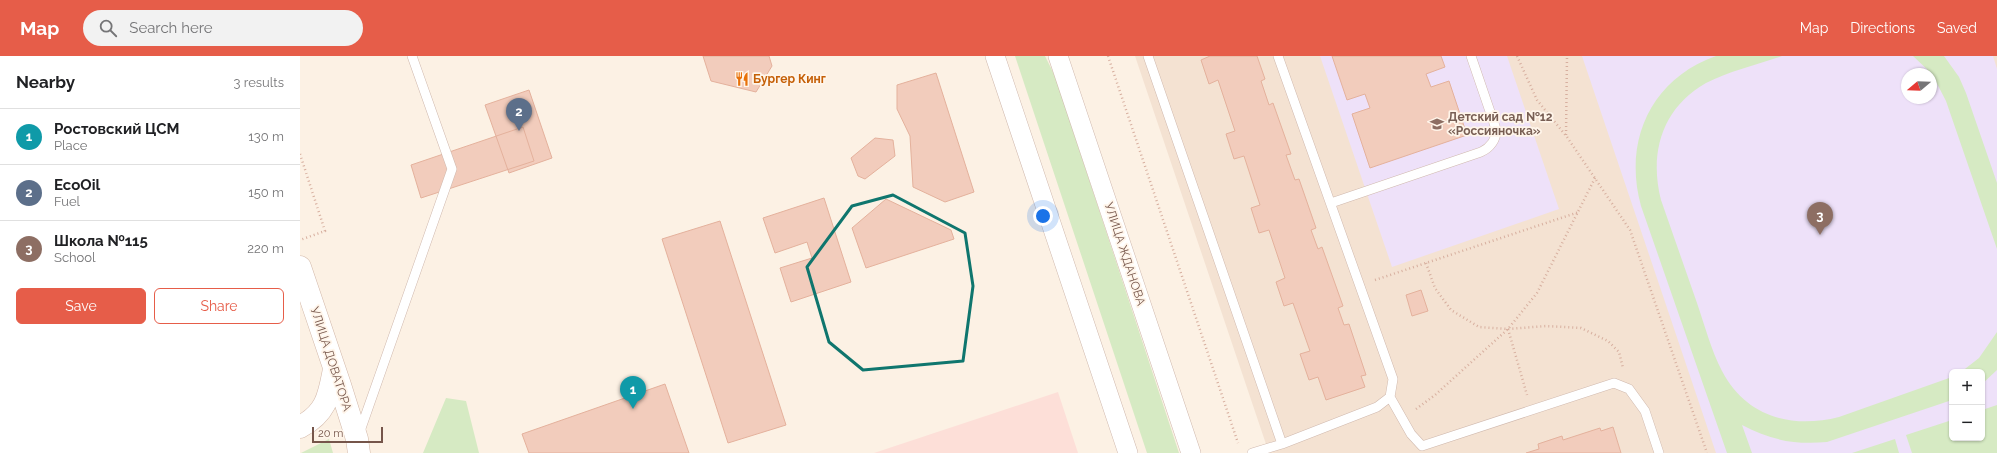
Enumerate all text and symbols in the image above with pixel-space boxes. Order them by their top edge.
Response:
search box [83,10,363,46]
text: Map [20,17,59,39]
icon: search [97,17,119,39]
text: Search here [129,19,213,37]
text: Map [1800,20,1828,36]
text: Directions [1850,20,1915,36]
text: Saved [1937,20,1977,36]
north arrow [1901,68,1937,104]
restaurant icon: Бургер Кинг [734,71,750,87]
text: Nearby [16,72,75,92]
place label: Бургер Кинг [753,72,826,86]
text: 3 results [234,75,284,90]
pin: 2 [506,98,532,131]
place label: Детский сад №12 «Россияночка» [1448,110,1553,138]
school or university icon: Детский сад №12 «Россияночка» [1429,116,1445,132]
text: Ростовский ЦСМ [54,120,180,138]
text: 1 [26,129,32,144]
text: 130 m [248,129,284,144]
text: Place [54,138,87,153]
text: EcoOil [54,176,100,194]
text: 2 [25,185,33,200]
text: 150 m [248,185,284,200]
text: Fuel [54,194,80,209]
street label: УЛИЦА ЖДАНОВА [1102,201,1148,307]
pin: 3 [1807,202,1833,235]
your location [1033,206,1053,226]
text: Школа №115 [54,232,148,250]
text: 3 [25,241,33,256]
text: 220 m [247,241,284,256]
text: School [54,250,96,265]
button: Save [16,288,146,324]
button: Share [154,288,284,324]
street label: УЛИЦА ДОВАТОРА [308,305,354,413]
map controls [1949,369,1985,441]
button: + [1949,369,1985,405]
pin: 1 [620,376,646,409]
button: − [1949,405,1985,441]
scale bar [312,425,383,444]
text: 20 m [318,427,343,440]

